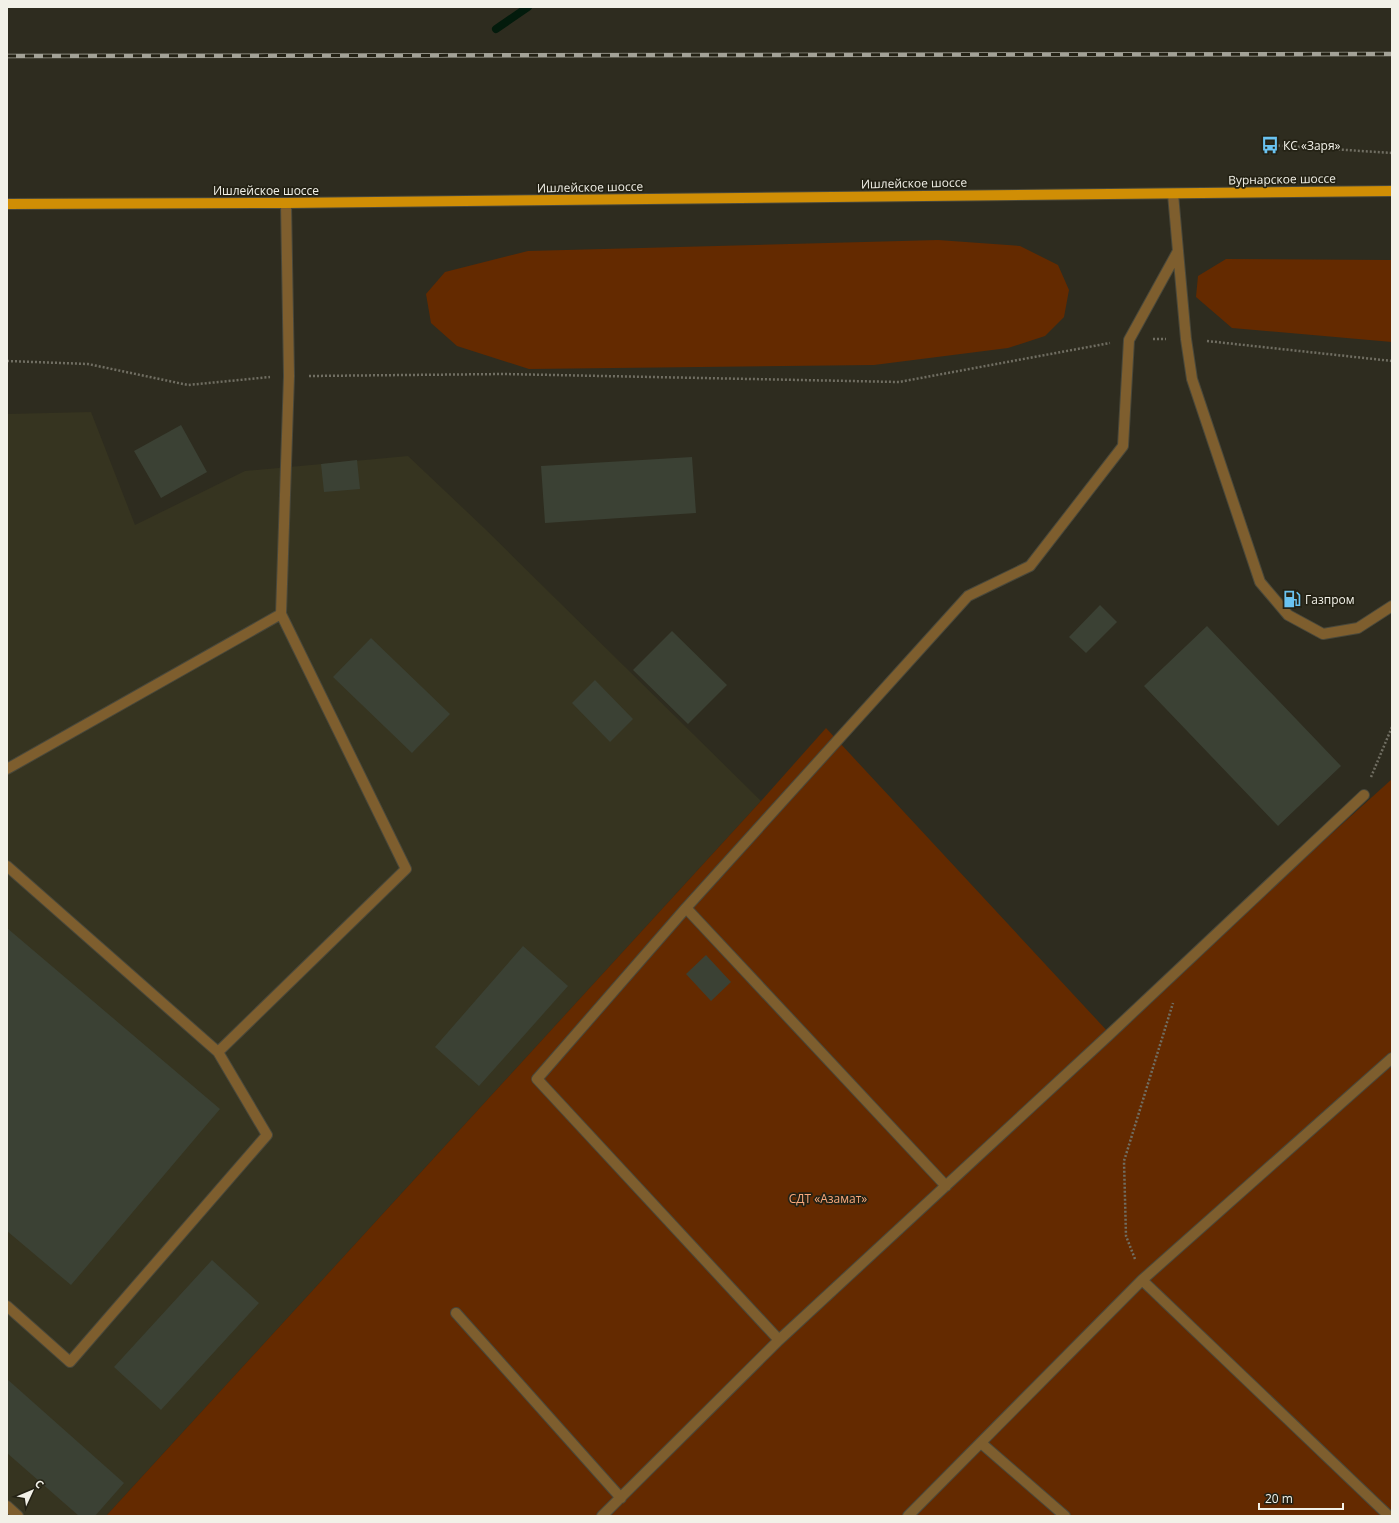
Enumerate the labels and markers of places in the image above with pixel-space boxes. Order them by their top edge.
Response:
bus stop icon: КС «Заря» [1260,135,1280,155]
place label: КС «Заря» [1283,137,1341,154]
fuel station icon: Газпром [1282,589,1302,609]
place label: Газпром [1305,591,1355,608]

